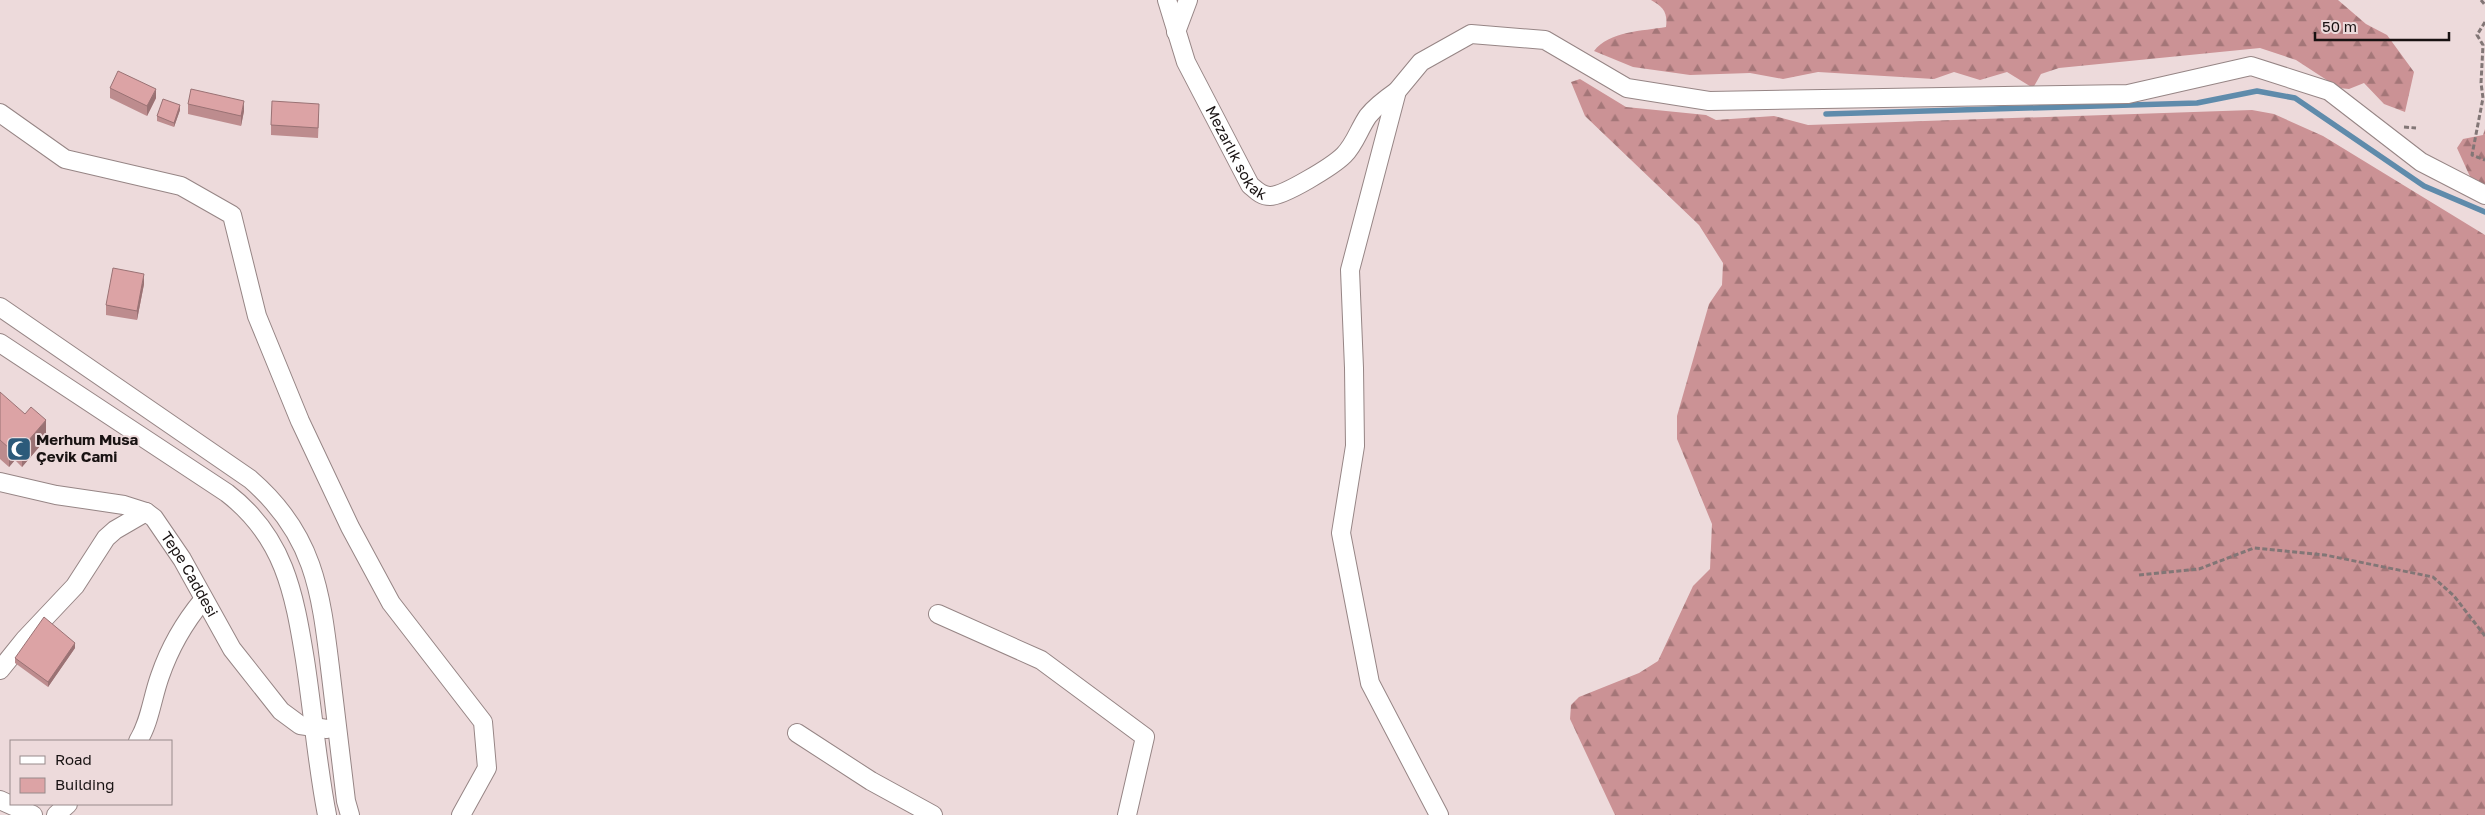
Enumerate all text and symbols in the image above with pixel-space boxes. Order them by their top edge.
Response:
scale bar [2315,10,2449,42]
text: 50 m [2322,17,2357,35]
street label: Mezarlık sokak [1202,102,1270,203]
place label: Merhum Musa Çevik Cami [36,430,139,465]
mosque icon: Merhum Musa Çevik Cami [6,436,32,462]
street label: Tepe Caddesi [158,528,222,620]
legend [10,740,172,805]
text: Road [55,750,92,768]
text: Building [55,775,115,793]

